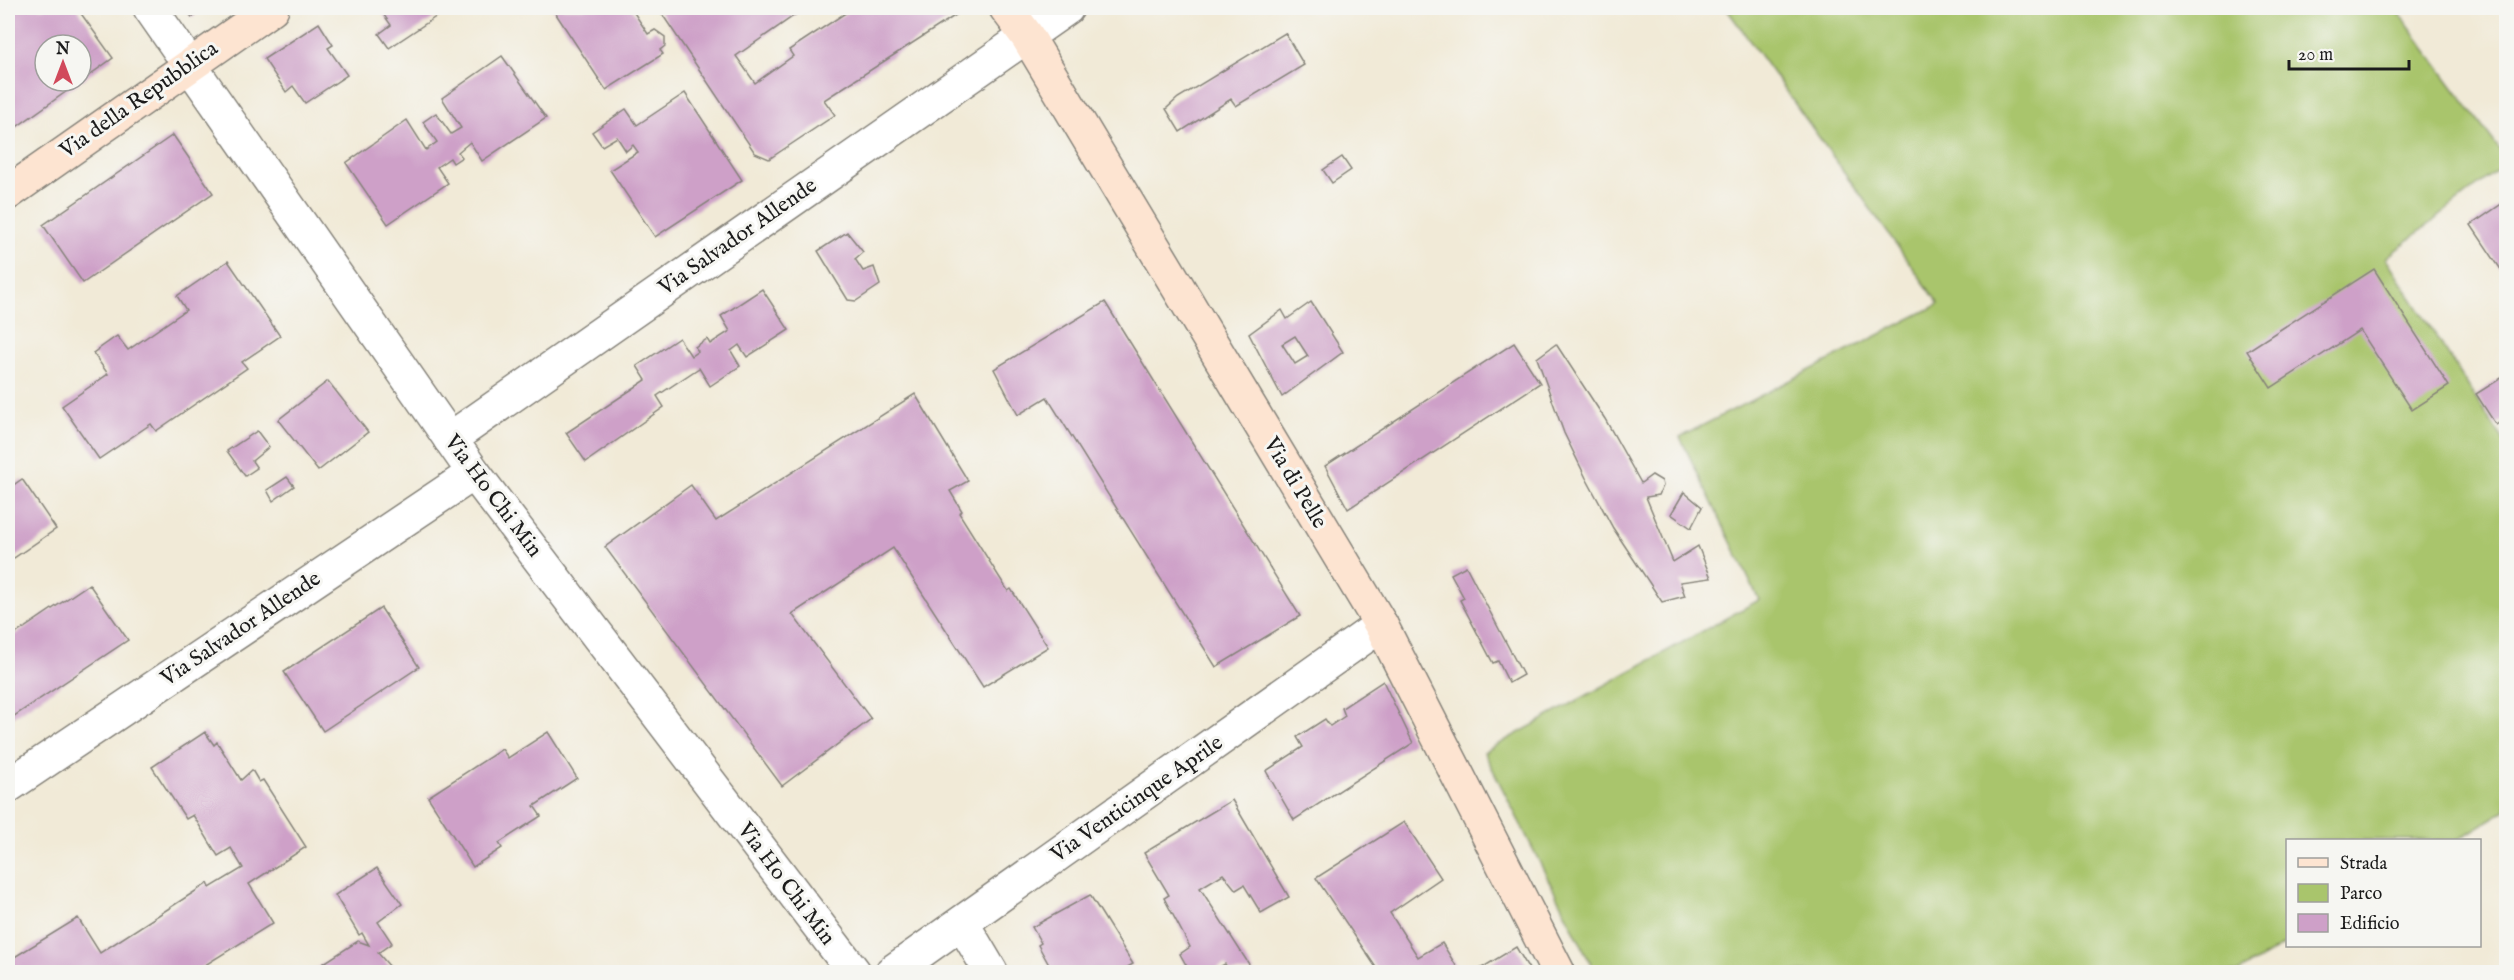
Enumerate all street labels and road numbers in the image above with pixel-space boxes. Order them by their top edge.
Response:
street label: Via della Repubblica [54,35,224,166]
street label: Via Salvador Allende [652,172,823,303]
street label: Via Ho Chi Min [437,428,548,563]
street label: Via di Pelle [1256,431,1333,534]
street label: Via Salvador Allende [155,565,326,693]
street label: Via Venticinque Aprile [1045,729,1229,870]
street label: Via Ho Chi Min [730,816,841,951]

